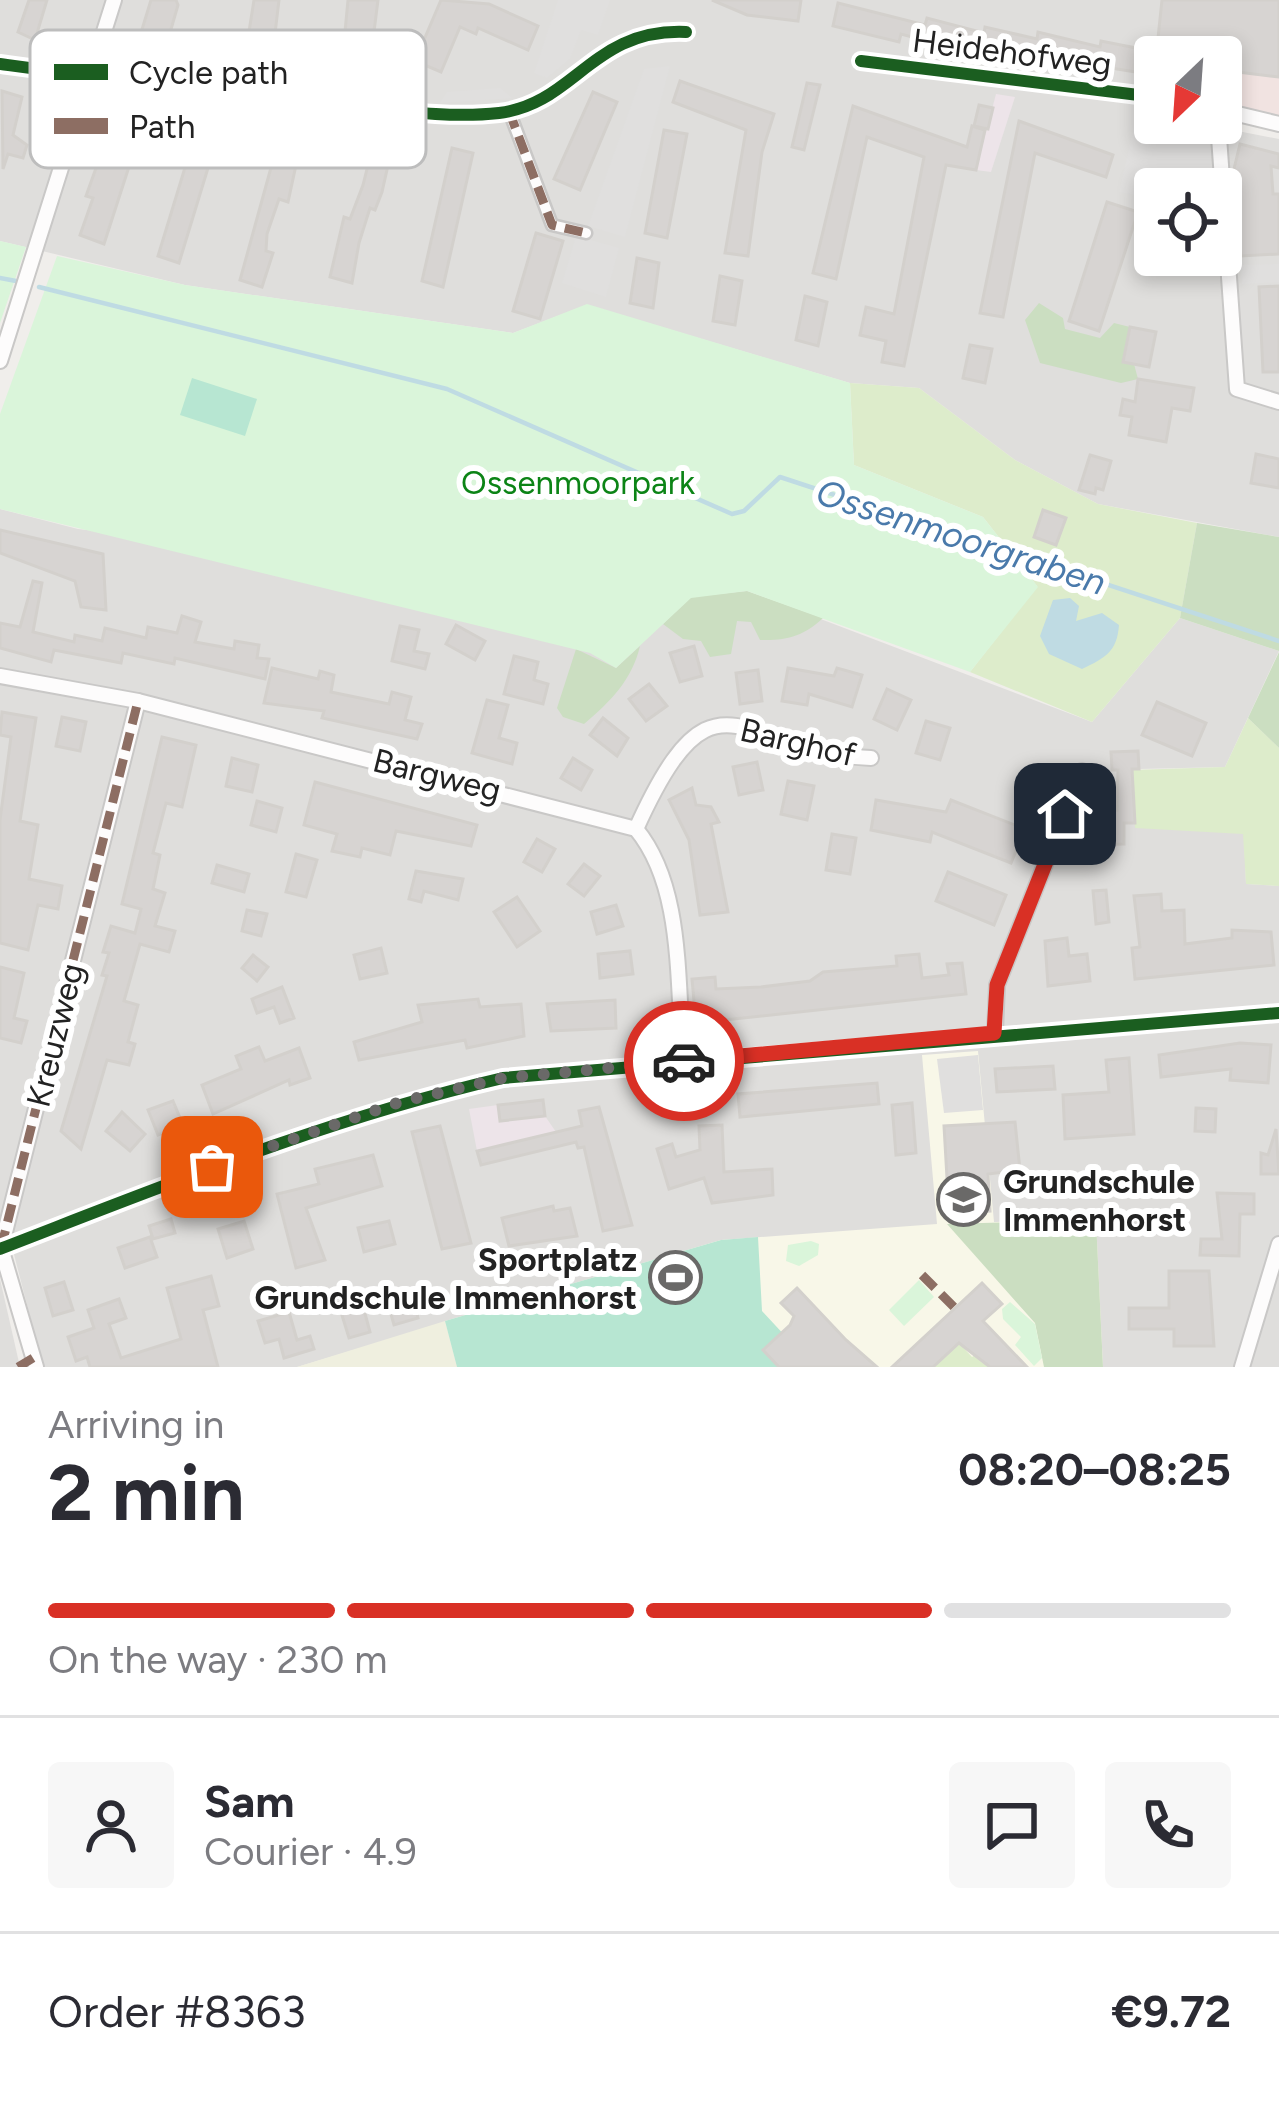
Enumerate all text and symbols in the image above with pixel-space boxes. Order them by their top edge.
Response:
street label: Heidehofweg [910,20,1114,84]
legend [30,30,426,168]
north arrow [1134,36,1242,144]
map controls [1134,36,1242,276]
text: Cycle path [129,53,288,92]
text: Path [129,107,196,146]
button: locate [1134,168,1242,276]
park label: Ossenmoorpark [461,463,695,502]
water label: Ossenmoorgraben [811,470,1111,604]
street label: Barghof [736,710,860,774]
street label: Bargweg [369,740,505,810]
pin [1014,763,1116,865]
icon: home [1032,781,1098,847]
street label: Kreuzweg [18,959,92,1111]
courier [624,1001,744,1121]
icon: car [651,1028,717,1094]
pin [161,1116,263,1218]
icon: bag [179,1134,245,1200]
place label: Grundschule Immenhorst [1003,1162,1195,1239]
school or university icon: Grundschule Immenhorst [936,1172,992,1228]
place label: Sportplatz Grundschule Immenhorst [254,1240,637,1317]
sports icon: Sportplatz Grundschule Immenhorst [648,1250,704,1306]
text: Arriving in [48,1401,224,1448]
text: 08:20–08:25 [958,1442,1231,1496]
text: 2 min [48,1446,244,1540]
text: On the way · 230 m [48,1636,387,1683]
button: person [48,1762,174,1888]
button: chat [949,1762,1075,1888]
button: phone [1105,1762,1231,1888]
text: Sam [204,1774,295,1828]
text: Courier · 4.9 [204,1828,417,1875]
text: Order #8363 [48,1984,306,2038]
text: €9.72 [1111,1984,1231,2038]

